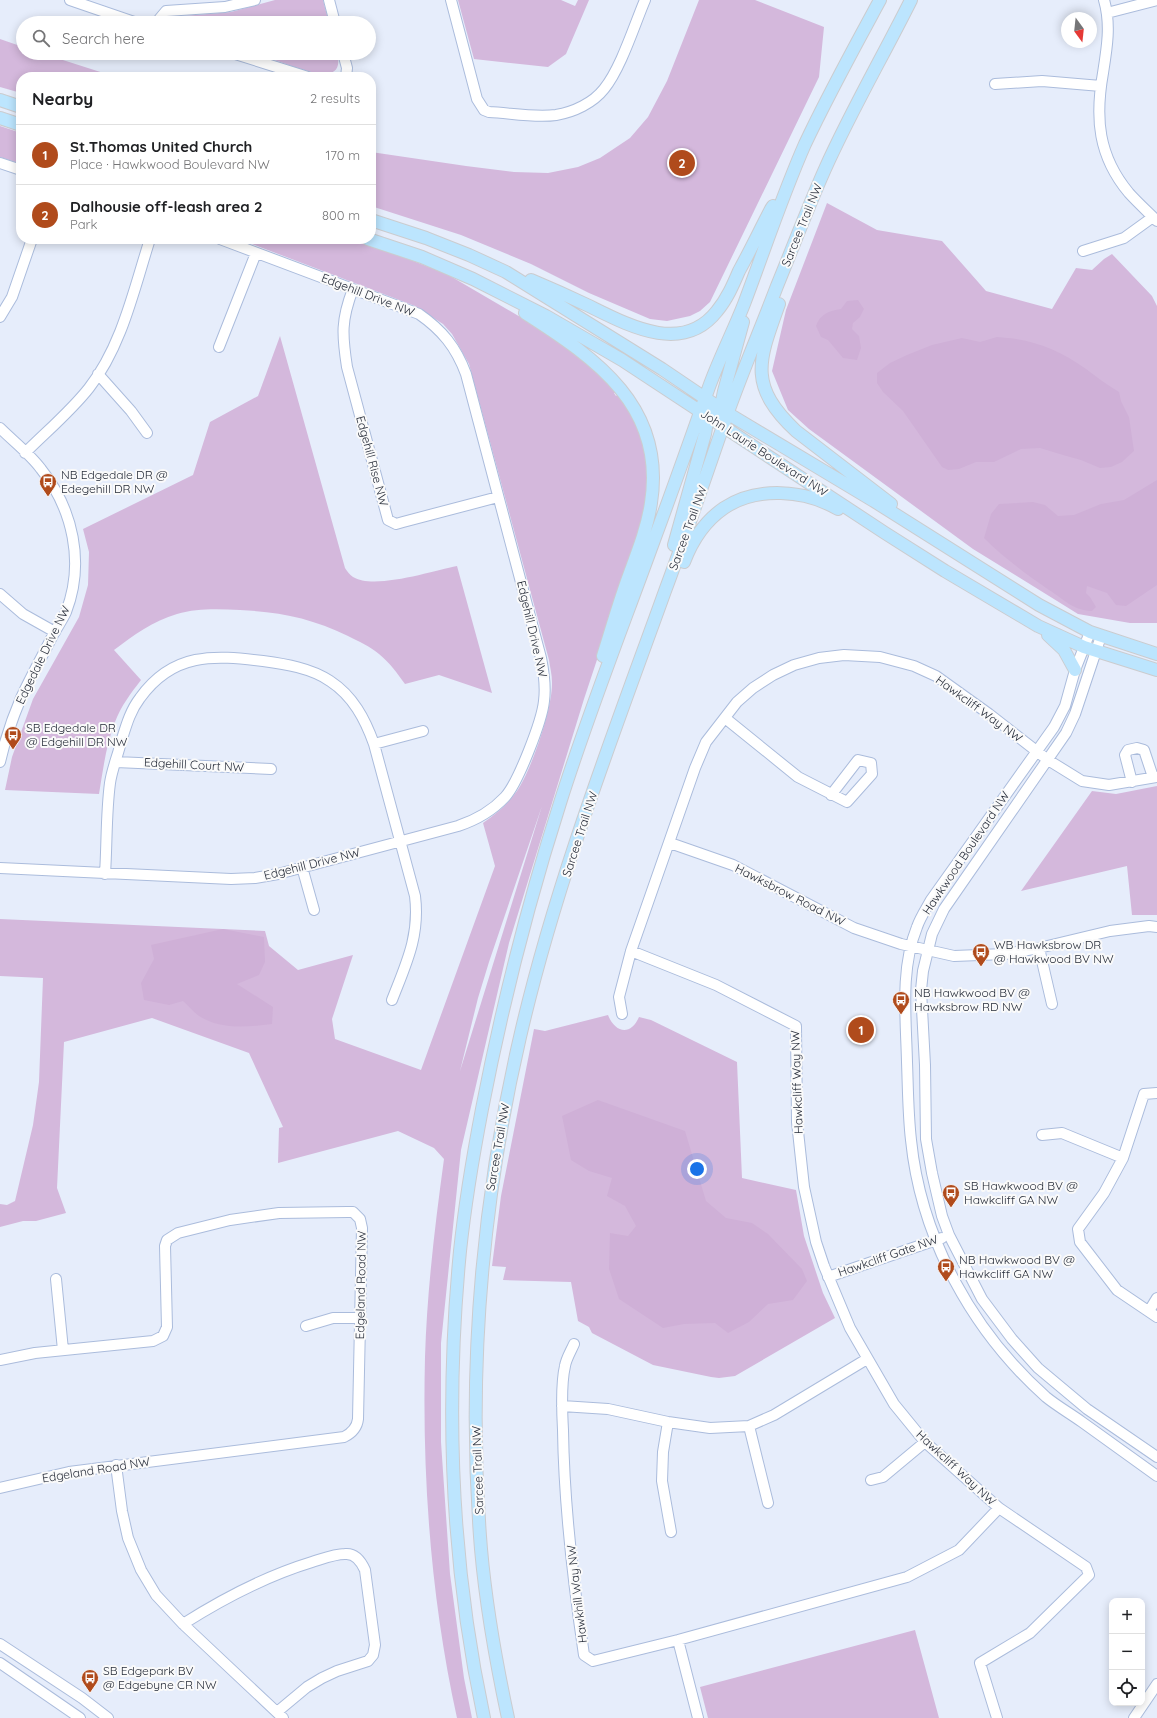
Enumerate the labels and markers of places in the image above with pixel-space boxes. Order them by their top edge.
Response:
pin: 2 [669,148,695,178]
place label: NB Edgedale DR @ Edegehill DR NW [61,467,168,496]
bus stop icon: NB Edgedale DR @ Edegehill DR NW [38,472,58,497]
place label: SB Edgedale DR @ Edgehill DR NW [26,720,128,749]
bus stop icon: SB Edgedale DR @ Edgehill DR NW [3,725,23,750]
place label: WB Hawksbrow DR @ Hawkwood BV NW [994,937,1114,966]
bus stop icon: WB Hawksbrow DR @ Hawkwood BV NW [971,942,991,967]
place label: NB Hawkwood BV @ Hawksbrow RD NW [914,985,1030,1014]
bus stop icon: NB Hawkwood BV @ Hawksbrow RD NW [891,990,911,1015]
pin: 1 [848,1015,874,1045]
place label: SB Hawkwood BV @ Hawkcliff GA NW [964,1178,1078,1207]
bus stop icon: SB Hawkwood BV @ Hawkcliff GA NW [941,1183,961,1208]
place label: NB Hawkwood BV @ Hawkcliff GA NW [959,1252,1075,1281]
bus stop icon: NB Hawkwood BV @ Hawkcliff GA NW [936,1257,956,1282]
place label: SB Edgepark BV @ Edgebyne CR NW [103,1663,217,1692]
bus stop icon: SB Edgepark BV @ Edgebyne CR NW [80,1668,100,1693]

